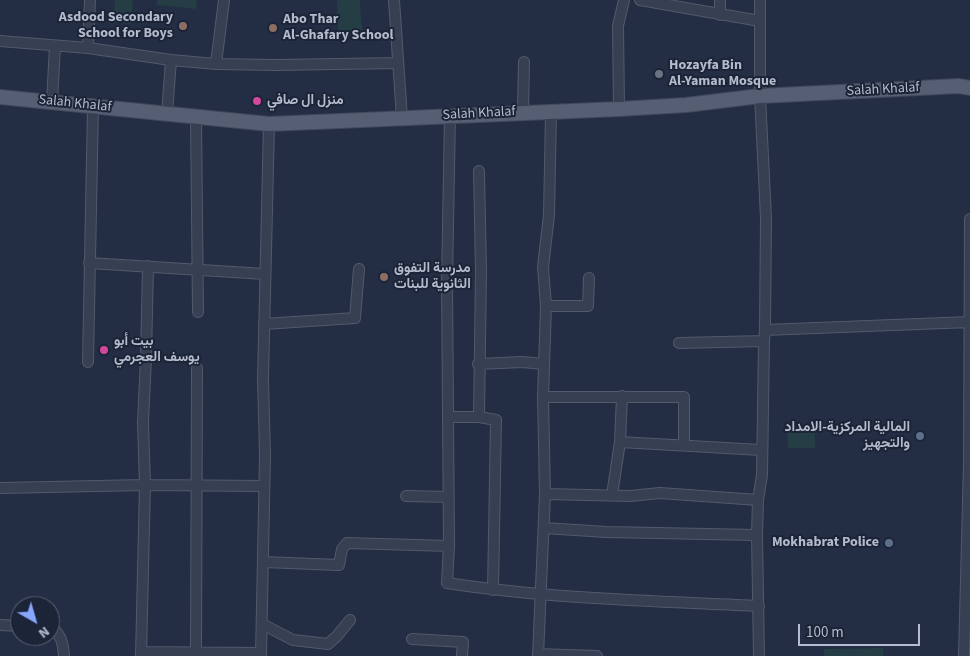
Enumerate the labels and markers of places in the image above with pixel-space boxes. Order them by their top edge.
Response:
place label: Asdood Secondary School for Boys [59,10,173,42]
place label: Abo Thar Al-Ghafary School [283,12,393,44]
marker: Asdood Secondary School for Boys [177,20,189,32]
marker: Abo Thar Al-Ghafary School [267,22,279,34]
place label: Hozayfa Bin Al-Yaman Mosque [669,58,776,90]
marker: Hozayfa Bin Al-Yaman Mosque [653,68,665,80]
place label: منزل ال صافي [267,93,344,109]
marker: منزل ال صافي [251,95,263,107]
place label: مدرسة التفوق الثانوية للبنات [394,261,471,294]
marker: مدرسة التفوق الثانوية للبنات [378,271,390,283]
place label: بيت أبو يوسف العجرمي [114,334,200,367]
marker: بيت أبو يوسف العجرمي [98,344,110,356]
place label: المالية المركزية-الامداد والتجهيز [784,420,910,452]
marker: المالية المركزية-الامداد والتجهيز [914,430,926,442]
place label: Mokhabrat Police [772,535,879,551]
marker: Mokhabrat Police [883,537,895,549]

